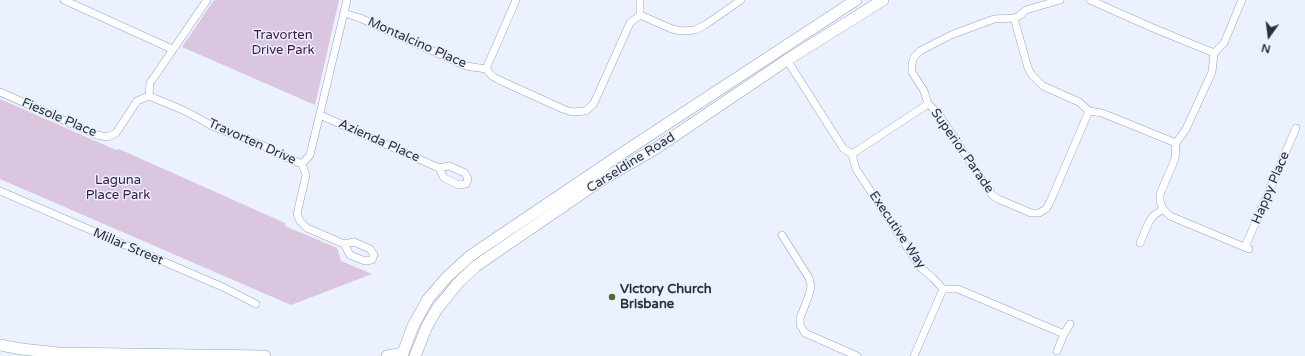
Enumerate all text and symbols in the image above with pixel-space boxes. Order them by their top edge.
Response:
street label: Montalcino Place [365,14,469,72]
north arrow [1249,16,1289,56]
park label: Travorten Drive Park [251,28,315,59]
text: N [1260,41,1272,56]
street label: Fiesole Place [19,95,99,141]
street label: Superior Parade [927,106,997,196]
street label: Travorten Drive [206,116,298,168]
street label: Azienda Place [336,116,422,166]
street label: Carseldine Road [584,130,678,196]
street label: Happy Place [1249,149,1293,227]
park label: Laguna Place Park [86,173,150,204]
street label: Executive Way [865,188,929,272]
street label: Millar Street [90,225,166,269]
place label: Victory Church Brisbane [620,282,712,313]
marker: Victory Church Brisbane [607,292,617,302]

